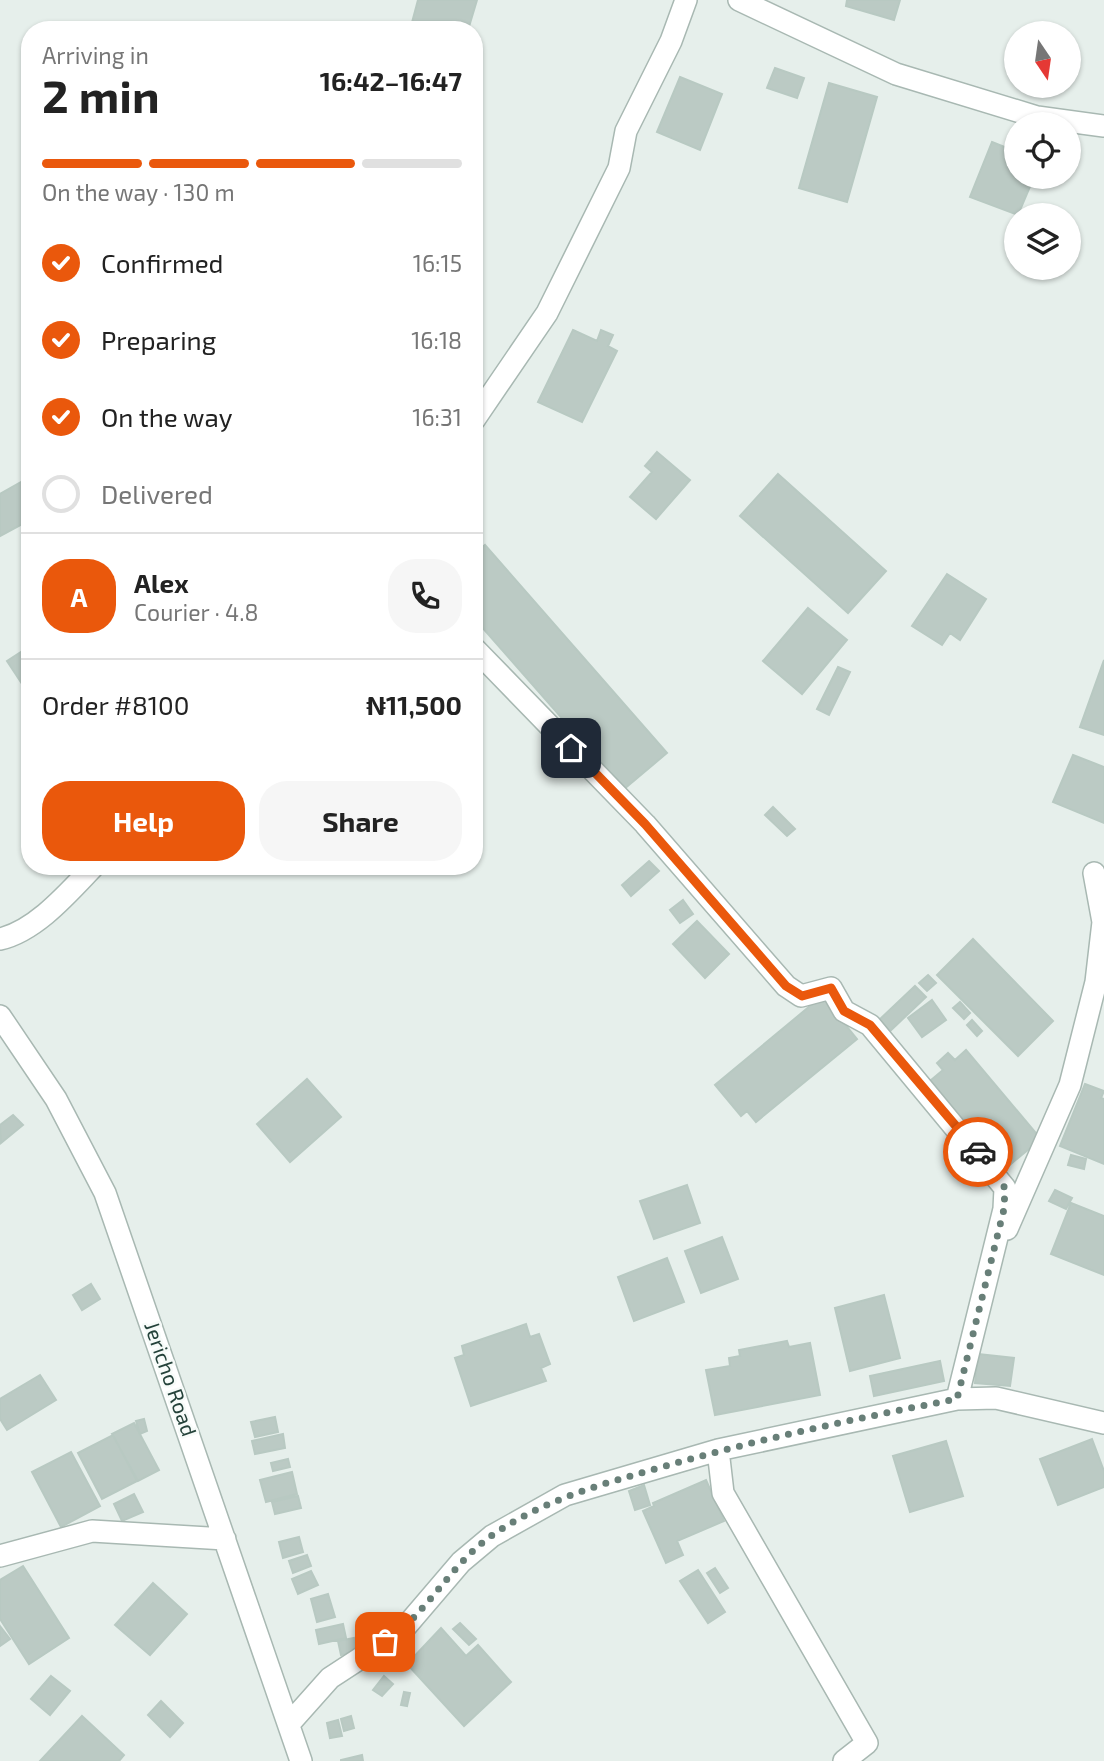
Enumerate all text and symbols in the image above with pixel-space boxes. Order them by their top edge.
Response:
north arrow [1004,21,1082,98]
map controls [1004,21,1081,280]
text: Arriving in [42,41,149,69]
text: 16:42–16:47 [320,65,462,96]
text: 2 min [42,67,160,122]
button: locate [1004,112,1081,189]
text: On the way · 130 m [42,178,235,206]
button: layers [1004,203,1081,280]
icon: check [42,244,80,282]
text: Confirmed [101,247,224,278]
text: 16:15 [413,249,462,277]
icon: check [42,321,80,359]
text: Preparing [101,324,216,355]
text: 16:18 [411,326,462,354]
icon: check [42,398,80,436]
text: On the way [101,401,232,432]
text: 16:31 [412,403,462,431]
text: Delivered [101,478,213,509]
button: phone [388,559,462,633]
text: Alex [134,567,189,598]
text: A [71,581,87,612]
text: Courier · 4.8 [134,598,258,626]
text: Order #8100 [42,689,189,720]
text: ₦11,500 [366,689,462,720]
pin [541,718,601,778]
icon: home [552,729,590,767]
button: Help [42,781,245,861]
button: Share [259,781,462,861]
courier [943,1117,1013,1187]
icon: car [959,1133,997,1171]
street label: Jericho Road [140,1318,203,1439]
pin [355,1612,415,1672]
icon: bag [366,1623,404,1661]

